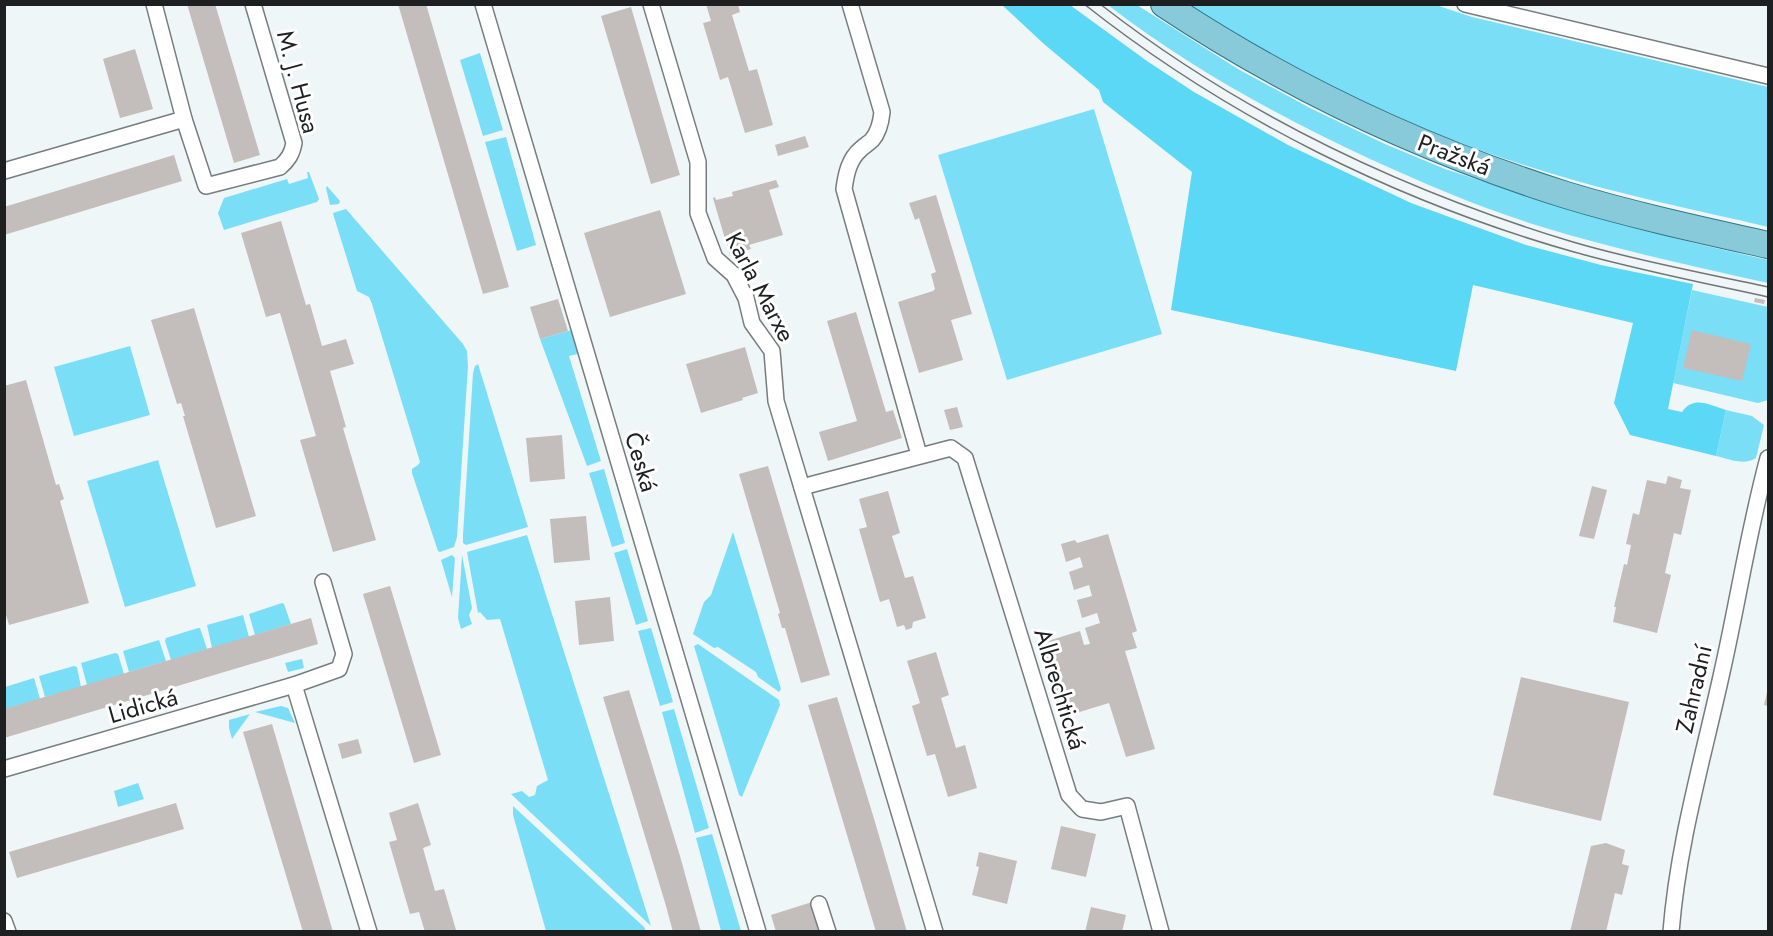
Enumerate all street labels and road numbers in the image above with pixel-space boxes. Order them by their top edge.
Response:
street label: M. J. Husa [268,27,329,137]
street label: Pražská [1413,125,1496,184]
street label: Karla Marxe [717,226,804,348]
street label: Česká [616,428,667,496]
street label: Albrechtická [1025,624,1095,754]
street label: Zahradní [1666,641,1721,736]
street label: Lidická [104,679,182,732]

